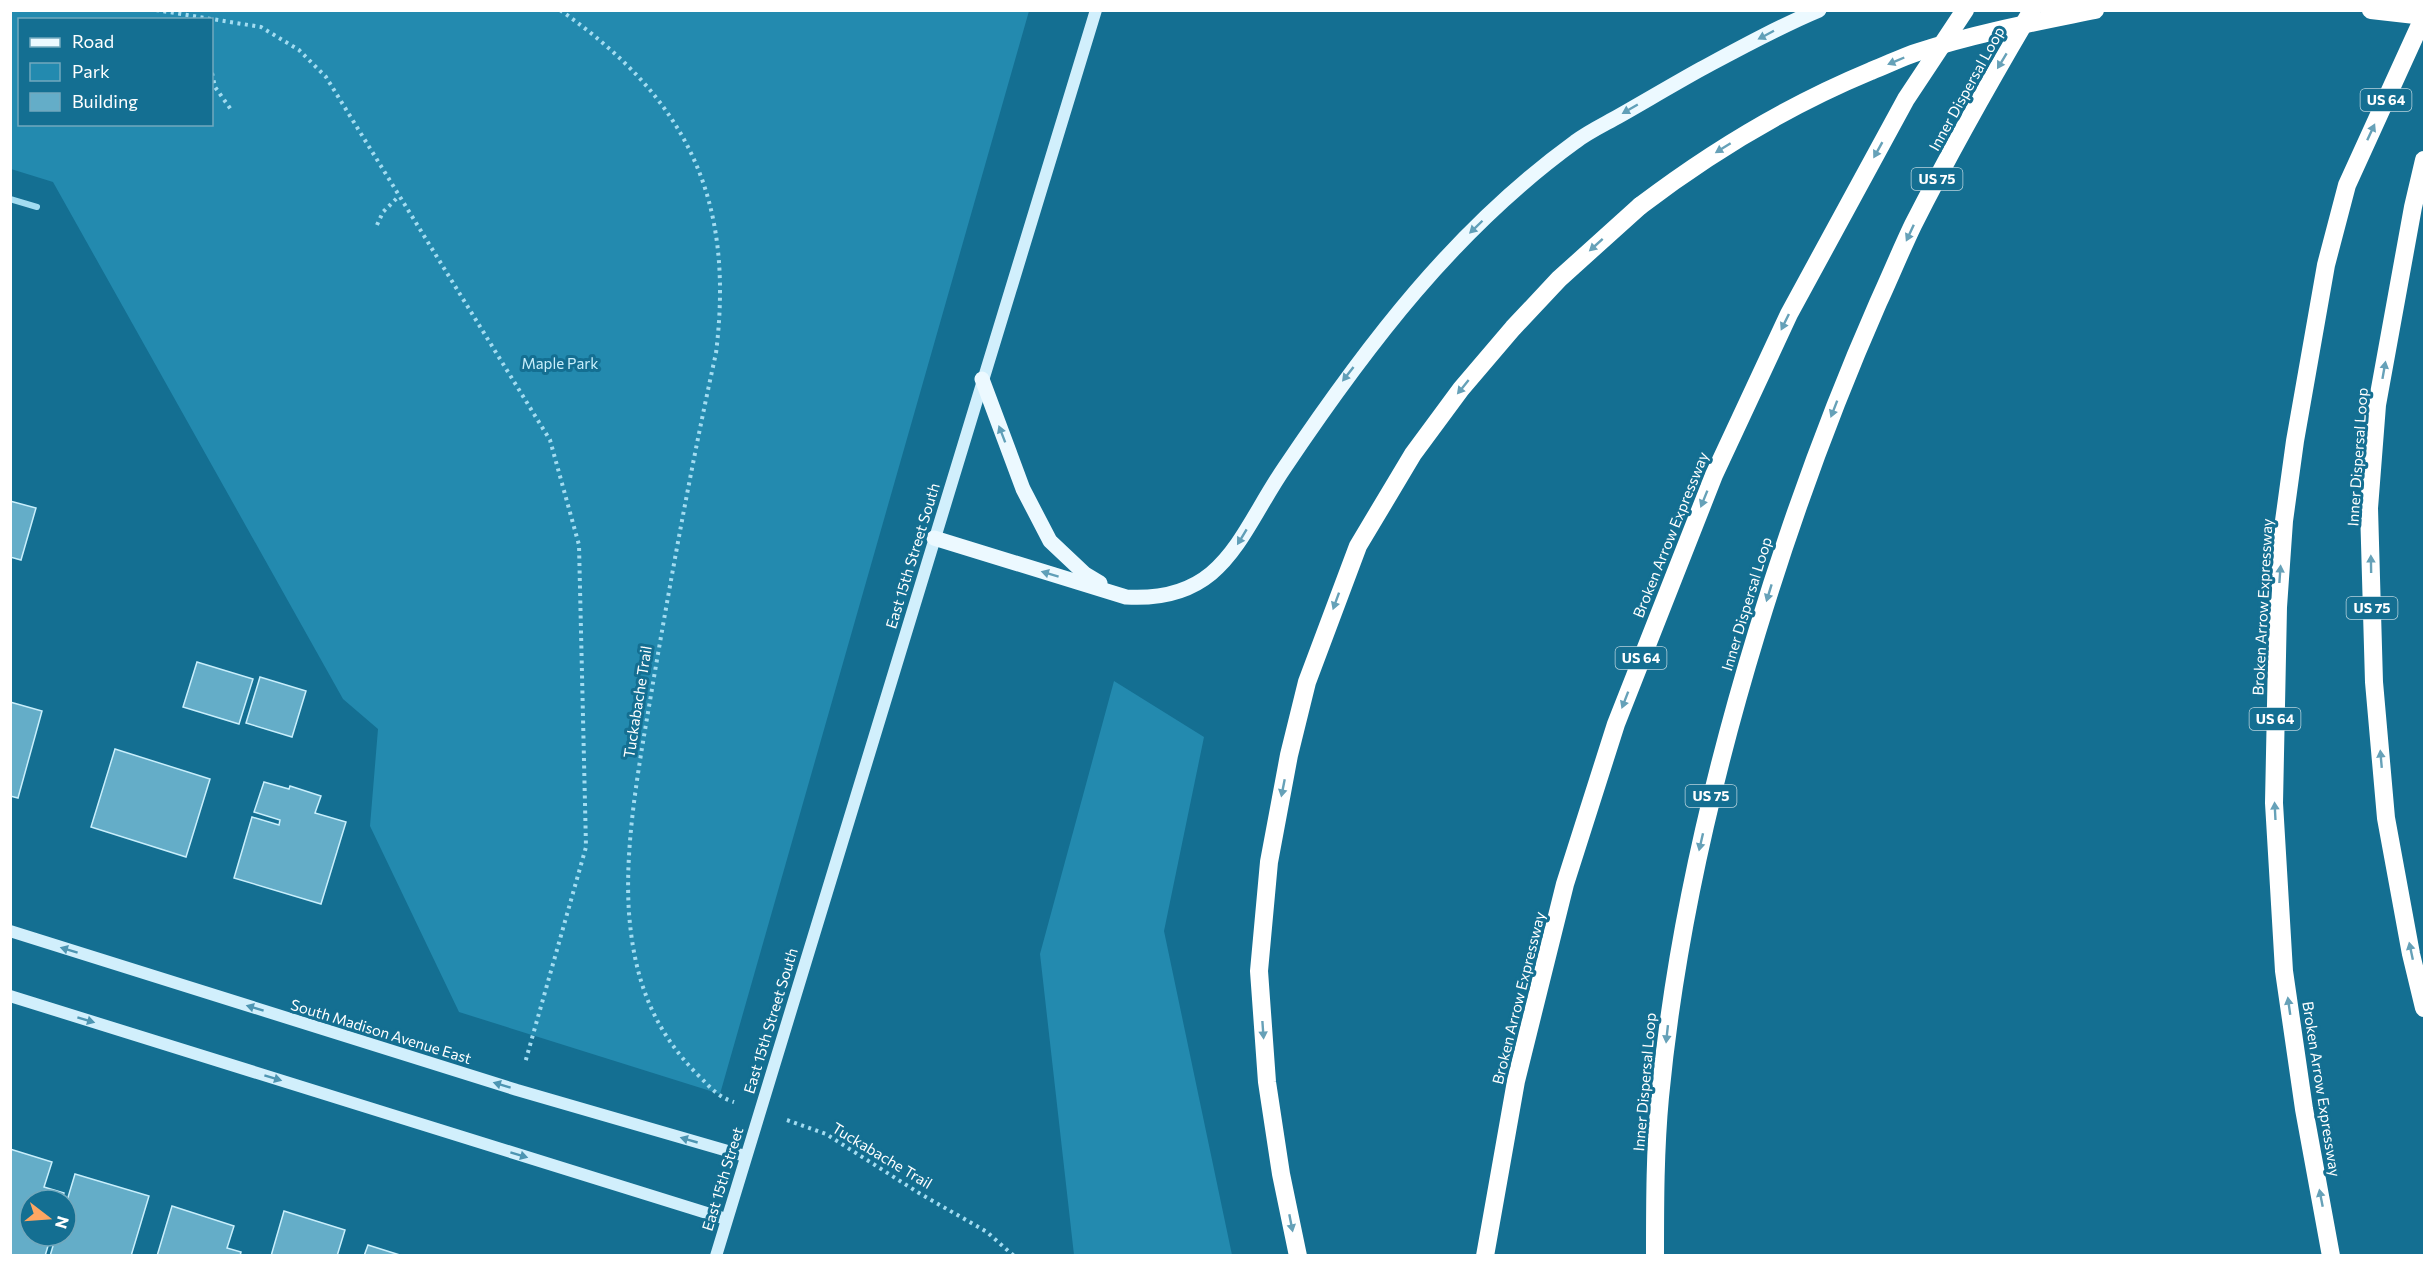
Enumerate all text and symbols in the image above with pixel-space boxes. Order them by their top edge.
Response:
legend [18,18,213,126]
street label: Inner Dispersal Loop [1925,23,2008,154]
text: Road [72,30,114,52]
one-way arrow [1757,30,1774,40]
one-way arrow [1996,53,2007,69]
one-way arrow [1888,56,1905,65]
text: Park [72,60,110,82]
road number: US 64 [2360,89,2412,111]
text: Building [72,90,138,112]
one-way arrow [1622,104,1639,114]
one-way arrow [2367,123,2376,140]
one-way arrow [1873,142,1883,159]
one-way arrow [1715,143,1731,154]
road number: US 75 [1912,168,1962,190]
one-way arrow [1469,220,1484,234]
one-way arrow [1905,224,1914,241]
one-way arrow [1589,238,1604,251]
one-way arrow [1781,313,1791,331]
park label: Maple Park [522,354,598,372]
one-way arrow [2379,360,2388,379]
one-way arrow [1342,366,1355,382]
one-way arrow [1457,379,1470,394]
street label: Inner Dispersal Loop [2343,387,2371,527]
one-way arrow [1829,401,1839,419]
one-way arrow [997,425,1007,443]
street label: Broken Arrow Expressway [1629,449,1712,620]
street label: East 15th Street South [881,481,943,631]
one-way arrow [1699,491,1709,509]
street label: Broken Arrow Expressway [2248,518,2276,696]
one-way arrow [1237,529,1248,545]
street label: Inner Dispersal Loop [1717,534,1775,673]
one-way arrow [2366,555,2376,574]
one-way arrow [2275,565,2285,584]
one-way arrow [1041,569,1059,578]
one-way arrow [1764,584,1773,602]
one-way arrow [1331,592,1341,610]
road number: US 75 [2346,597,2398,619]
street label: Tuckabache Trail [619,644,655,759]
road number: US 64 [1616,647,1666,669]
one-way arrow [1620,691,1629,709]
road number: US 64 [2250,708,2300,730]
one-way arrow [2376,749,2385,768]
one-way arrow [1278,778,1287,797]
road number: US 75 [1686,785,1736,807]
one-way arrow [2270,802,2279,821]
one-way arrow [1696,833,1705,852]
street label: Broken Arrow Expressway [1488,909,1548,1086]
one-way arrow [2406,942,2415,961]
one-way arrow [60,944,78,954]
street label: East 15th Street South [739,946,801,1096]
street label: South Madison Avenue East [289,995,474,1067]
one-way arrow [2285,996,2294,1015]
street label: Broken Arrow Expressway [2299,1000,2345,1178]
one-way arrow [246,1003,264,1012]
street label: Inner Dispersal Loop [1629,1012,1659,1152]
one-way arrow [77,1016,95,1025]
one-way arrow [1258,1020,1268,1039]
one-way arrow [1662,1024,1672,1043]
one-way arrow [264,1074,282,1083]
one-way arrow [493,1080,511,1089]
street label: Tuckabache Trail [829,1118,936,1192]
street label: East 15th Street [698,1125,746,1233]
one-way arrow [680,1135,698,1144]
one-way arrow [510,1151,528,1160]
north arrow [18,1188,78,1248]
one-way arrow [2316,1188,2325,1207]
one-way arrow [1287,1213,1296,1232]
text: N [52,1214,74,1231]

